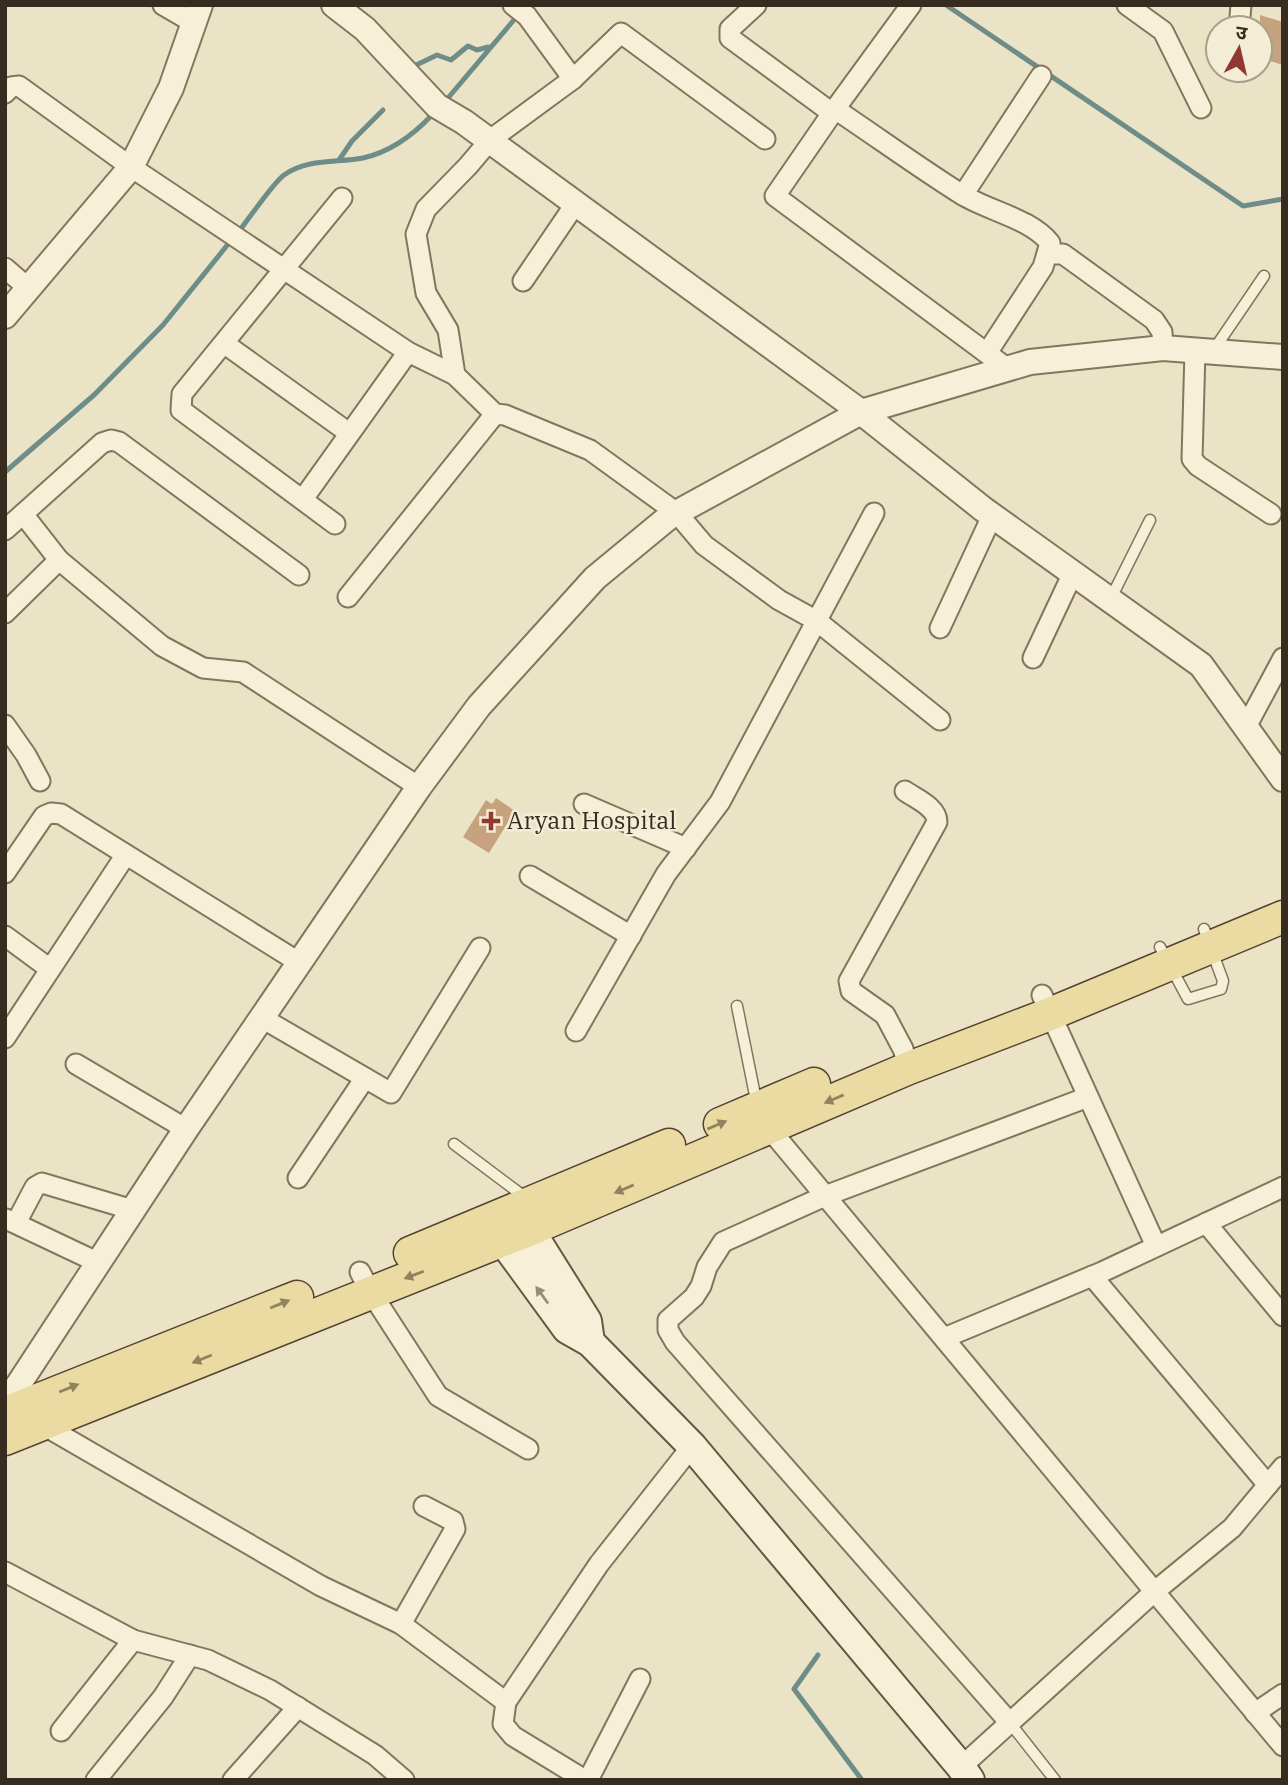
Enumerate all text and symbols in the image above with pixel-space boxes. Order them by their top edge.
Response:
north arrow [1204,14,1274,84]
text: उ [1234,20,1249,45]
place label: Aryan Hospital [507,804,677,836]
marker: Aryan Hospital [481,811,501,831]
one-way arrow [823,1094,844,1105]
one-way arrow [707,1119,728,1130]
one-way arrow [614,1183,635,1194]
one-way arrow [403,1269,424,1280]
one-way arrow [536,1286,550,1304]
one-way arrow [270,1298,290,1310]
one-way arrow [192,1353,213,1364]
one-way arrow [58,1383,79,1394]

